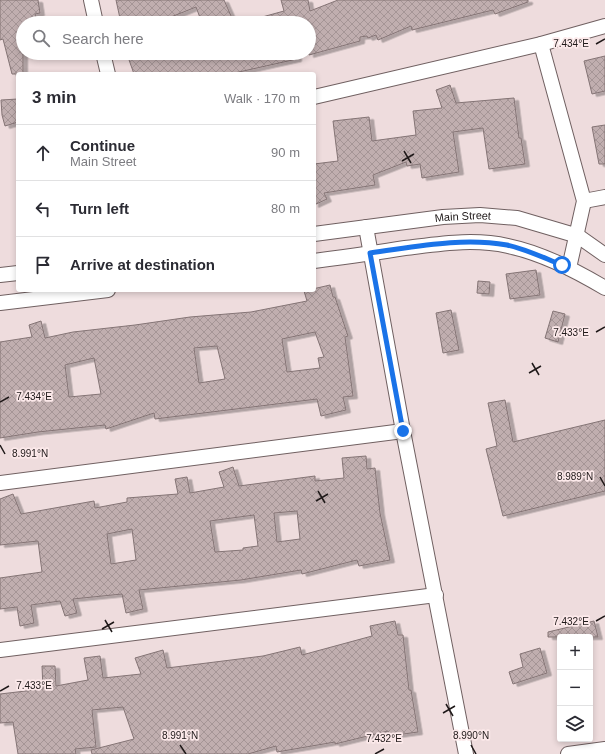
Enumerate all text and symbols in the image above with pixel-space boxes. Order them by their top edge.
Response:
search box [16,16,316,60]
icon: search [30,27,52,49]
text: Search here [62,30,144,47]
text: 7.434°E [553,38,589,49]
text: 3 min [32,88,76,107]
text: Walk · 170 m [224,91,300,106]
text: Continue [70,137,135,154]
icon: ahead [32,142,54,164]
text: 90 m [271,145,300,160]
text: Main Street [70,154,136,169]
icon: left [32,198,54,220]
text: Turn left [70,200,129,217]
text: 80 m [271,201,300,216]
street label: Main Street [434,209,491,224]
icon: arrive [32,254,54,276]
text: Arrive at destination [70,256,215,273]
route start [553,256,571,274]
text: 7.433°E [553,327,589,338]
text: 7.434°E [16,391,52,402]
route end [394,422,412,440]
text: 8.991°N [12,448,48,459]
text: 8.989°N [557,471,593,482]
text: 7.432°E [553,616,589,627]
map controls [557,634,593,742]
button: + [557,634,593,670]
button: − [557,670,593,706]
text: 7.433°E [16,680,52,691]
button: layers [557,706,593,742]
text: 8.991°N [162,730,198,741]
text: 8.990°N [453,730,489,741]
text: 7.432°E [366,733,402,744]

